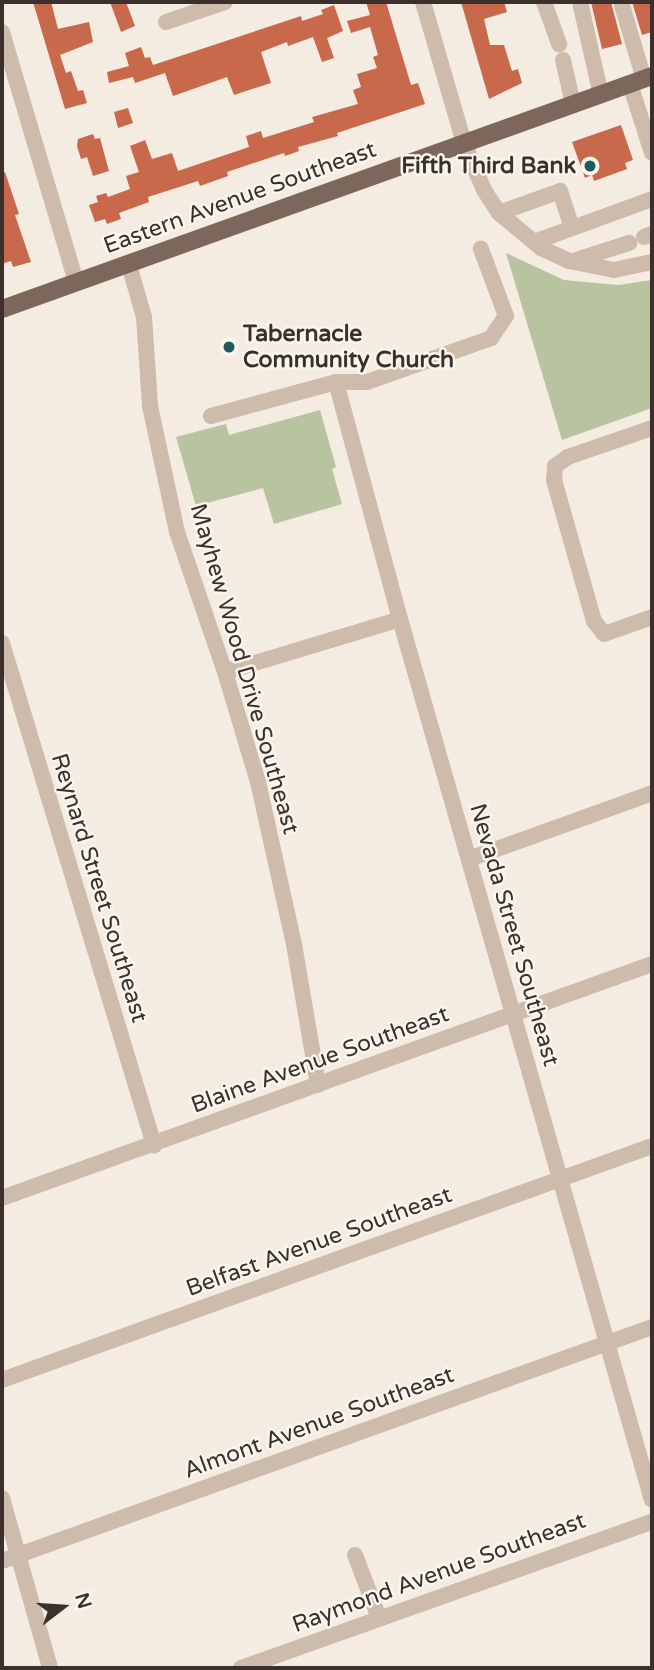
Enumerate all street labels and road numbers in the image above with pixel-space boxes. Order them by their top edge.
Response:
street label: Eastern Avenue Southeast [100,136,380,260]
street label: Mayhew Wood Drive Southeast [184,501,304,837]
street label: Reynard Street Southeast [45,750,153,1026]
street label: Nevada Street Southeast [463,801,565,1069]
street label: Blaine Avenue Southeast [187,1001,453,1119]
street label: Belfast Avenue Southeast [182,1181,456,1303]
street label: Almont Avenue Southeast [180,1361,458,1485]
street label: Raymond Avenue Southeast [289,1507,589,1639]

